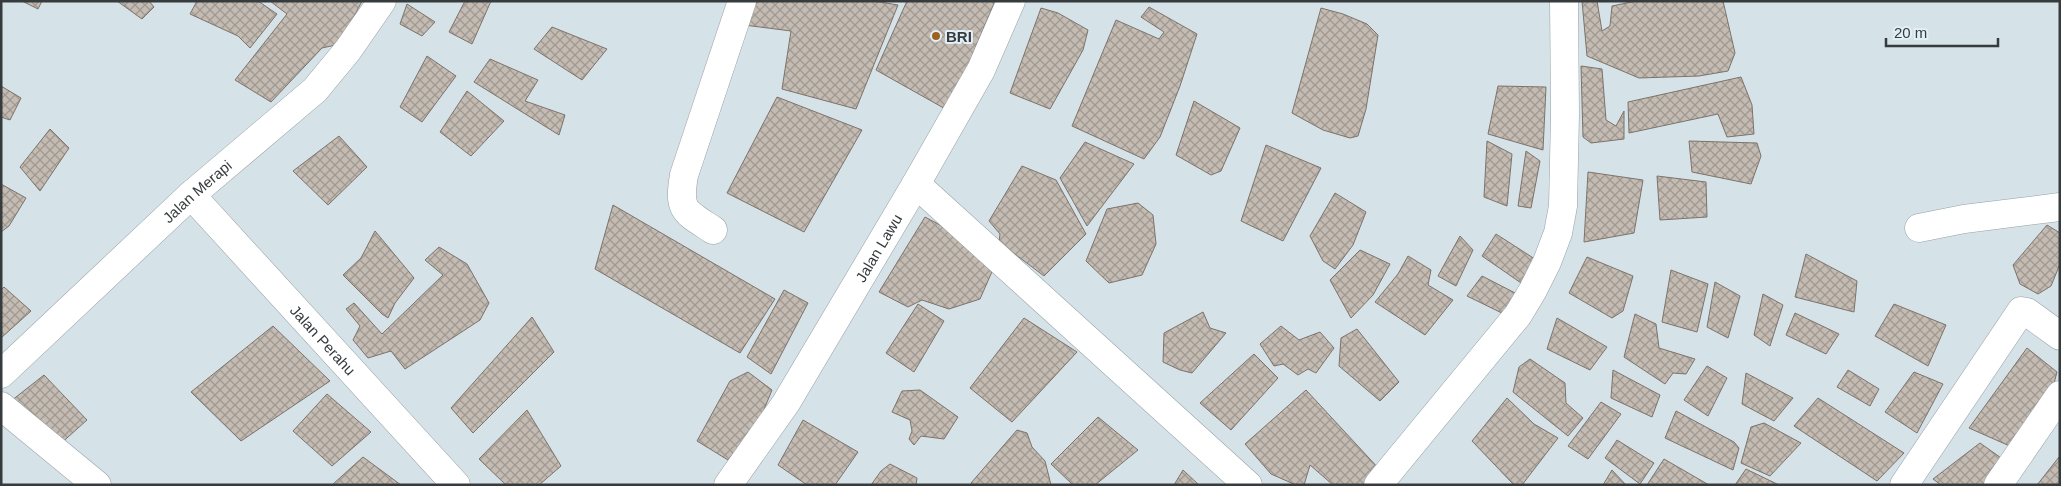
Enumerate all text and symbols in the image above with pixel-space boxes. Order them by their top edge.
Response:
scale bar [1886,15,1998,47]
text: 20 m [1894,24,1927,41]
place label: BRI [946,28,972,45]
marker: BRI [930,30,942,42]
street label: Jalan Merapi [159,156,235,226]
street label: Jalan Lawu [851,211,905,285]
street label: Jalan Perahu [287,301,359,378]

